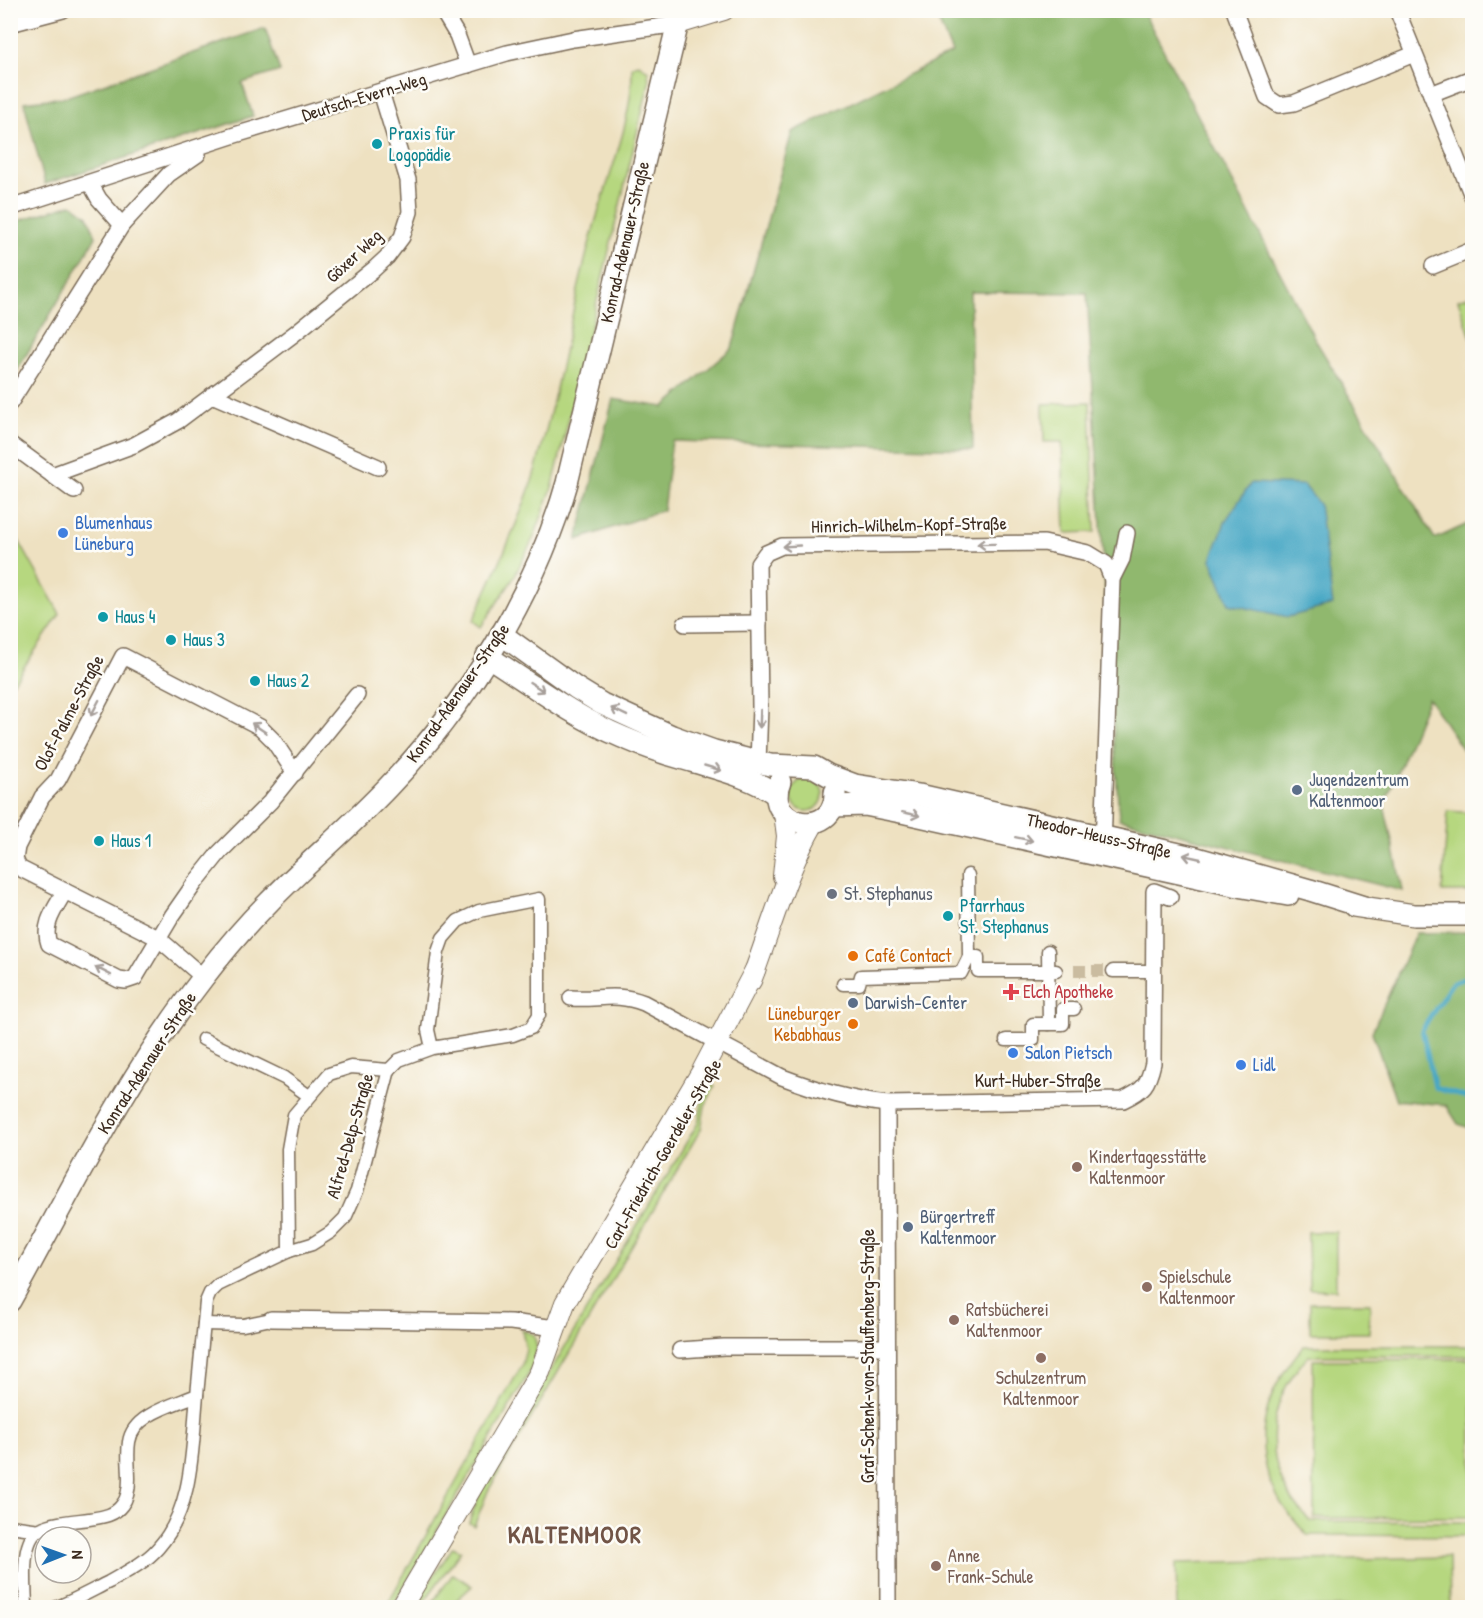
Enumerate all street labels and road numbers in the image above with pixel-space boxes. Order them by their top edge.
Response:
street label: Deutsch-Evern-Weg [299,66,429,127]
street label: Konrad-Adenauer-Straße [594,159,655,325]
street label: Göxer Weg [320,223,387,288]
street label: Hinrich-Wilhelm-Kopf-Straße [811,510,1007,539]
street label: Konrad-Adenauer-Straße [400,618,515,767]
street label: Olof-Palme-Straße [27,650,110,775]
street label: Theodor-Heuss-Straße [1024,807,1174,864]
street label: Konrad-Adenauer-Straße [91,987,202,1139]
street label: Carl-Friedrich-Goerdeler-Straße [598,1054,727,1254]
street label: Kurt-Huber-Straße [975,1068,1101,1093]
street label: Alfred-Delp-Straße [320,1070,379,1201]
street label: Graf-Schenk-von-Stauffenberg-Straße [855,1229,880,1483]

